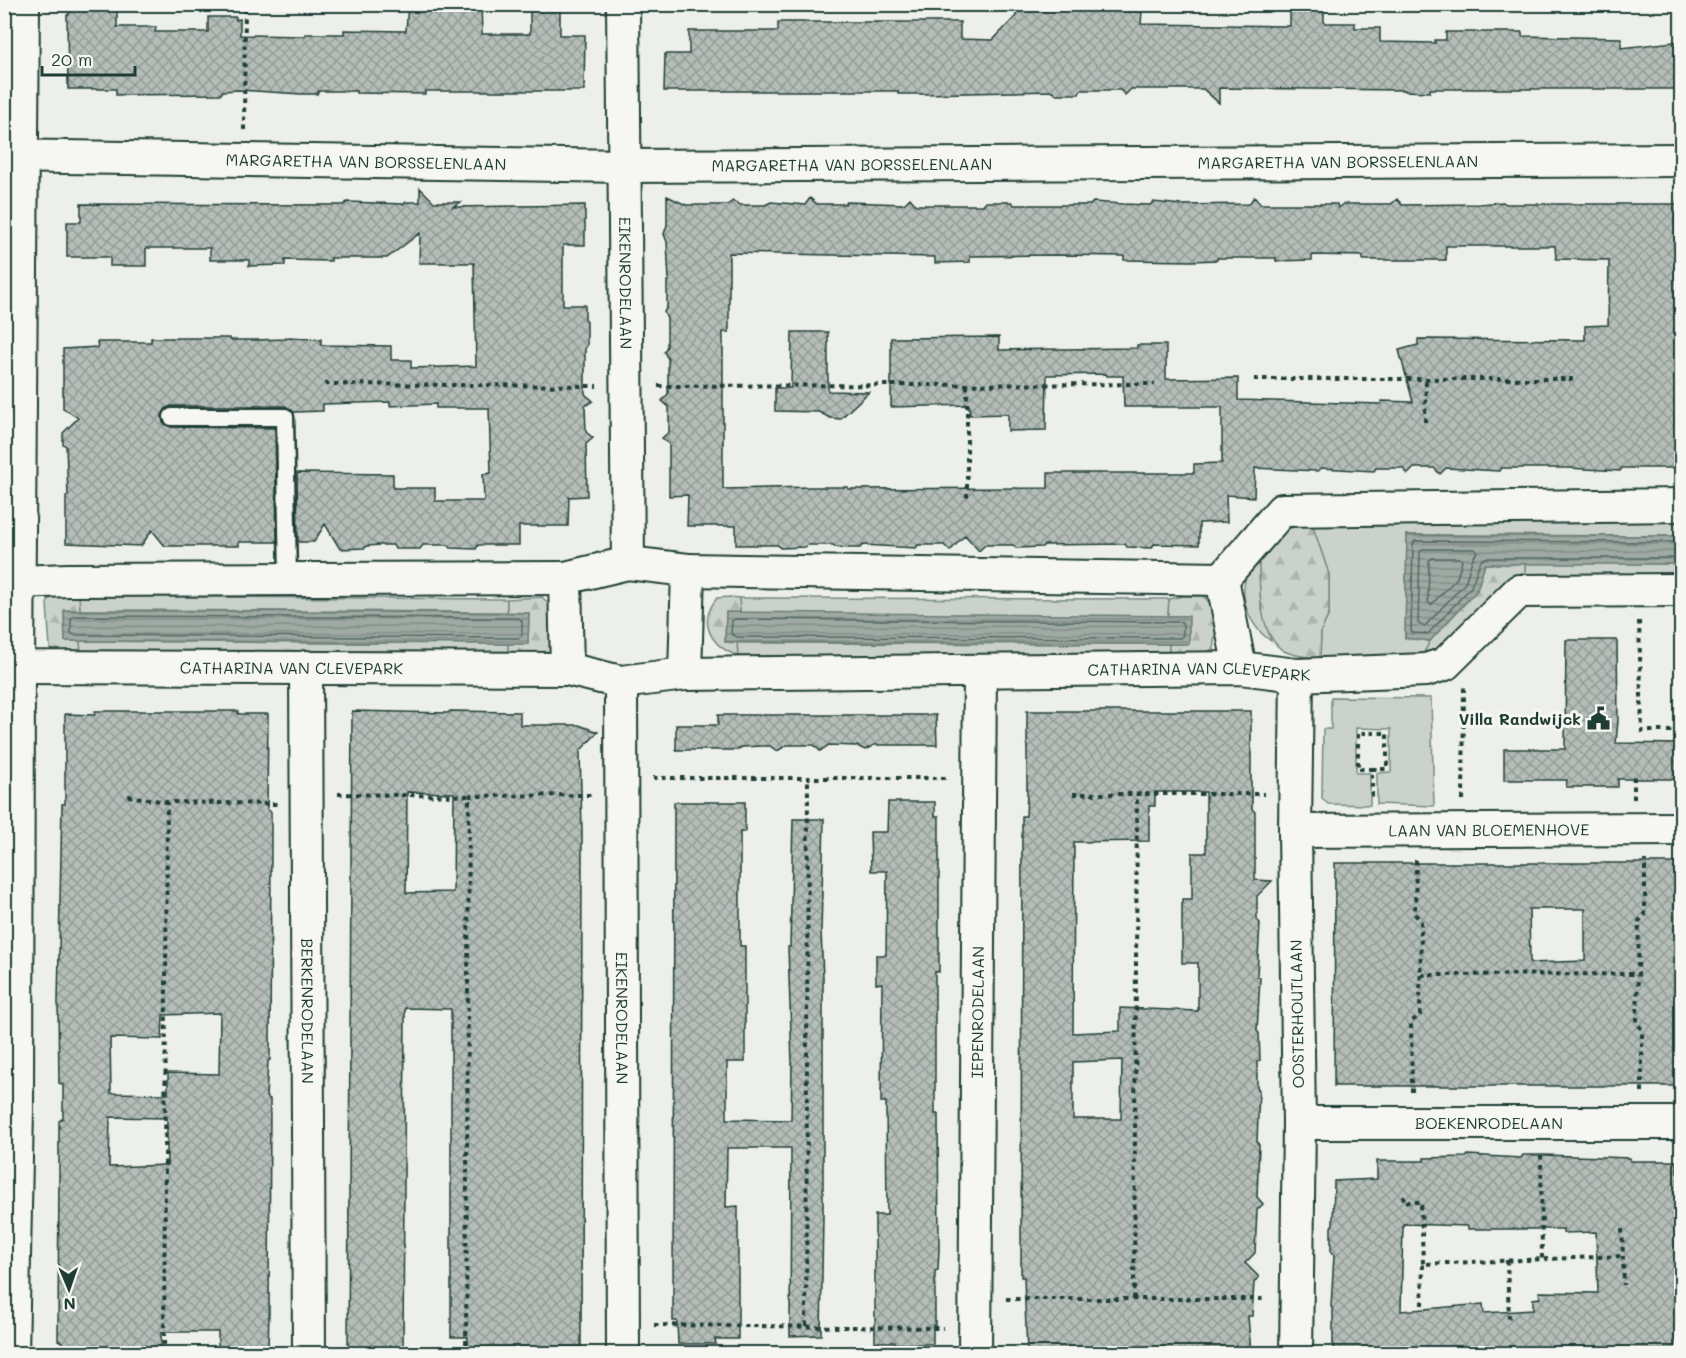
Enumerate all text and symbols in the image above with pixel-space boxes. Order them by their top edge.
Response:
scale bar [42,39,135,77]
text: 20 m [51,47,92,71]
street label: MARGARETHA VAN BORSSELENLAAN [225,149,507,174]
street label: MARGARETHA VAN BORSSELENLAAN [1197,150,1478,173]
street label: MARGARETHA VAN BORSSELENLAAN [711,153,992,176]
street label: EIKENRODELAAN [615,217,637,349]
street label: CATHARINA VAN CLEVEPARK [180,657,403,678]
street label: CATHARINA VAN CLEVEPARK [1087,657,1311,685]
public building icon: Villa Randwijck [1586,706,1612,732]
place label: Villa Randwijck [1459,708,1581,729]
street label: LAAN VAN BLOEMENHOVE [1388,818,1590,841]
street label: BERKENRODELAAN [297,938,319,1084]
street label: OOSTERHOUTLAAN [1285,939,1308,1089]
street label: IEPENRODELAAN [966,946,988,1078]
street label: EIKENRODELAAN [612,952,633,1084]
street label: BOEKENRODELAAN [1415,1112,1563,1133]
north arrow [39,1259,99,1319]
text: N [63,1294,76,1315]

